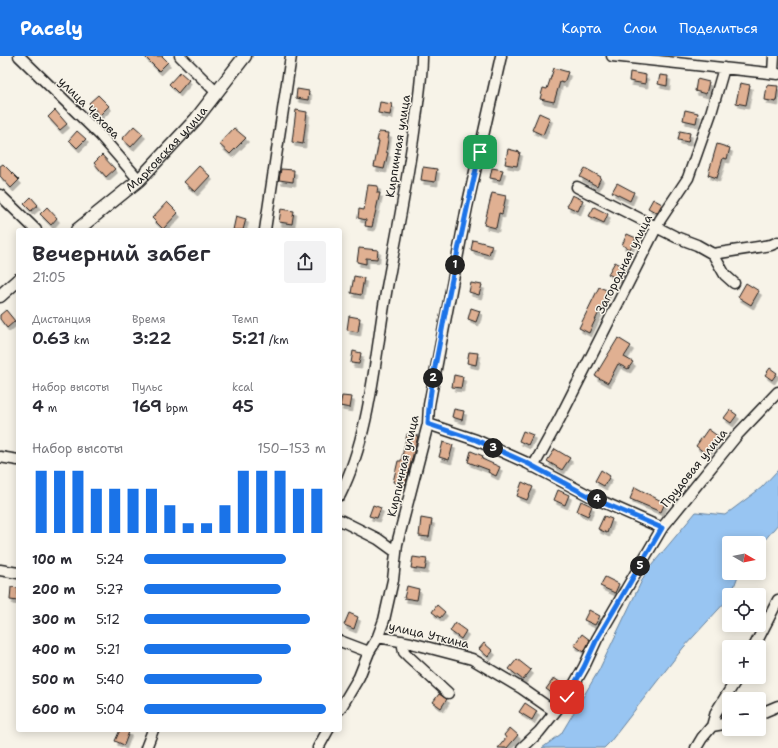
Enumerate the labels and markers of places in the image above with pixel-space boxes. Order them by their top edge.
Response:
pin [463,135,497,169]
pin: 1 [445,255,465,275]
pin: 2 [423,368,443,388]
pin: 3 [483,438,503,458]
pin: 4 [587,489,607,509]
pin: 5 [630,556,650,576]
pin [550,680,584,714]

